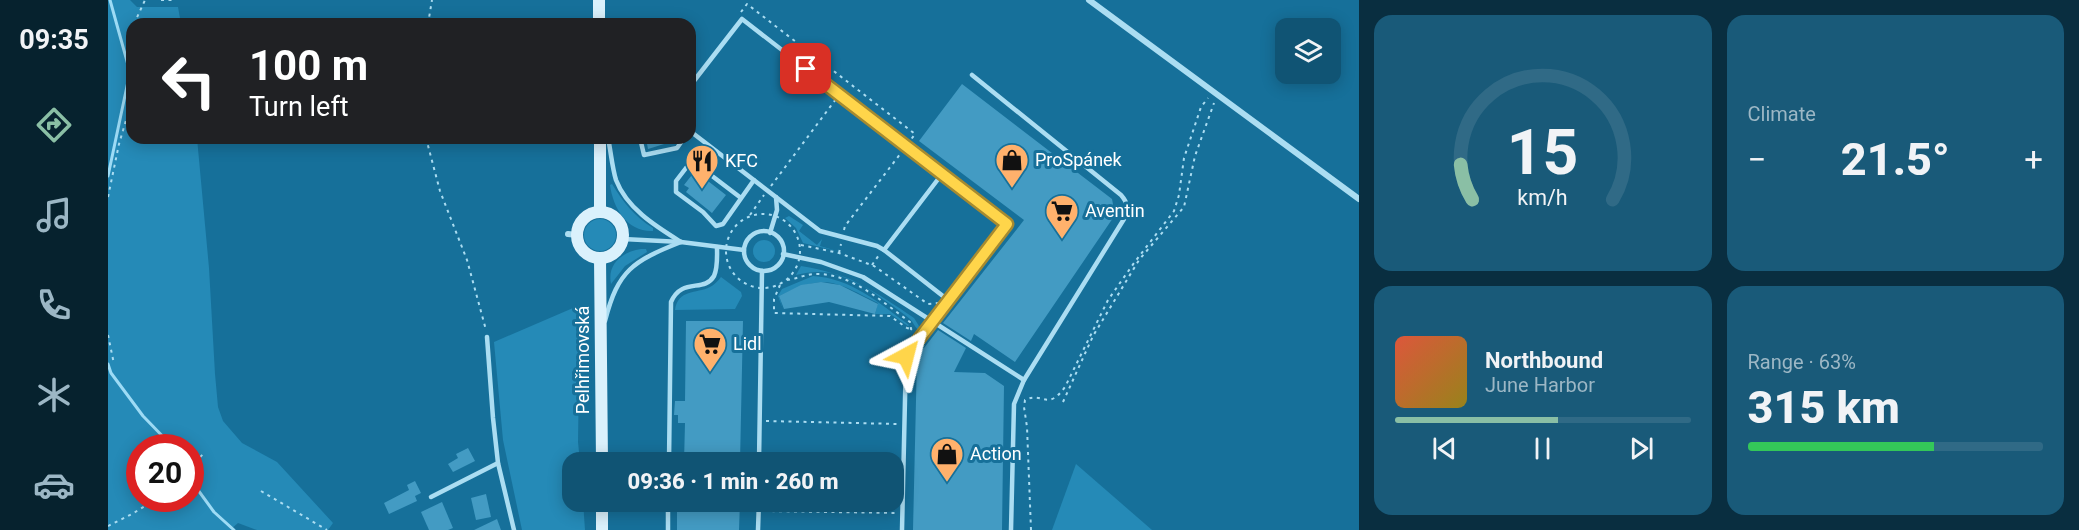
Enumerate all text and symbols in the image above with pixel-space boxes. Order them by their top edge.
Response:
map controls [1275,18,1341,84]
button: layers [1275,18,1341,84]
text: 09:35 [19,24,89,56]
text: 100 m [249,41,368,90]
icon: left [150,42,228,120]
pin [780,43,831,94]
icon: arrive [789,52,822,85]
text: Turn left [249,91,349,123]
text: Climate [1748,102,1816,126]
icon: directions [33,104,75,146]
text: 15 [1507,116,1579,189]
text: 21.5° [1841,133,1950,186]
text: − [1748,140,1766,179]
text: + [2024,140,2043,179]
shop icon: ProSpánek [994,142,1030,189]
restaurant icon: KFC [684,143,720,190]
place label: ProSpánek [1035,149,1123,170]
place label: KFC [725,150,758,171]
text: km/h [1518,185,1568,210]
supermarket icon: Aventin [1044,193,1080,240]
icon: music [33,194,75,236]
place label: Aventin [1085,200,1145,221]
icon: phone [33,284,75,326]
street label: Pelhřimovská [572,306,593,414]
position arrow [874,324,938,388]
supermarket icon: Lidl [692,326,728,373]
place label: Lidl [733,333,762,354]
text: Northbound [1485,348,1603,373]
text: Range · 63% [1748,350,1856,374]
text: June Harbor [1485,373,1595,397]
icon: climate [33,374,75,416]
text: 315 km [1748,381,1900,434]
icon: previous [1428,432,1461,465]
icon: pause [1526,432,1559,465]
icon: next [1625,432,1658,465]
speed limit sign: 20 [126,434,204,512]
shop icon: Action [929,436,965,483]
place label: Action [970,443,1022,464]
icon: car [33,464,75,506]
text: 09:36 · 1 min · 260 m [628,469,838,494]

